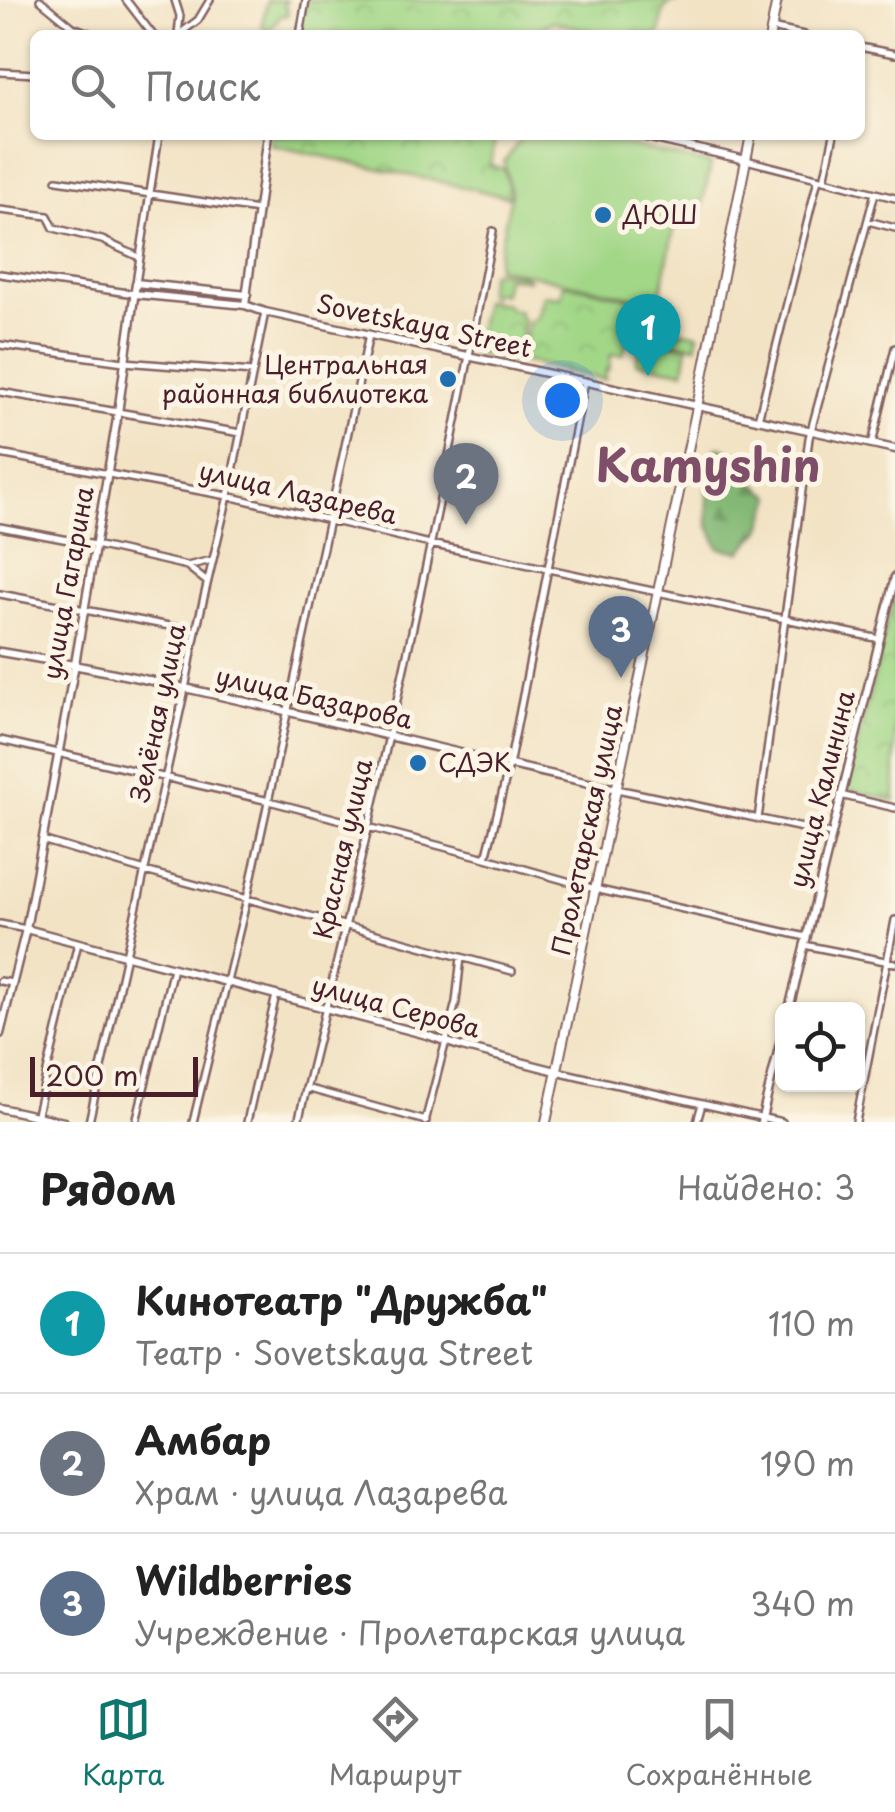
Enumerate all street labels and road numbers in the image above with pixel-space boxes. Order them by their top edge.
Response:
street label: Sovetskaya Street [313,284,535,366]
street label: улица Лазарева [196,451,401,533]
street label: улица Гагарина [31,483,103,682]
street label: Зелёная улица [120,620,195,806]
street label: улица Базарова [212,656,417,738]
street label: улица Калинина [778,686,864,891]
street label: Пролетарская улица [541,701,631,959]
street label: Красная улица [303,755,381,943]
street label: улица Серова [308,965,485,1047]

